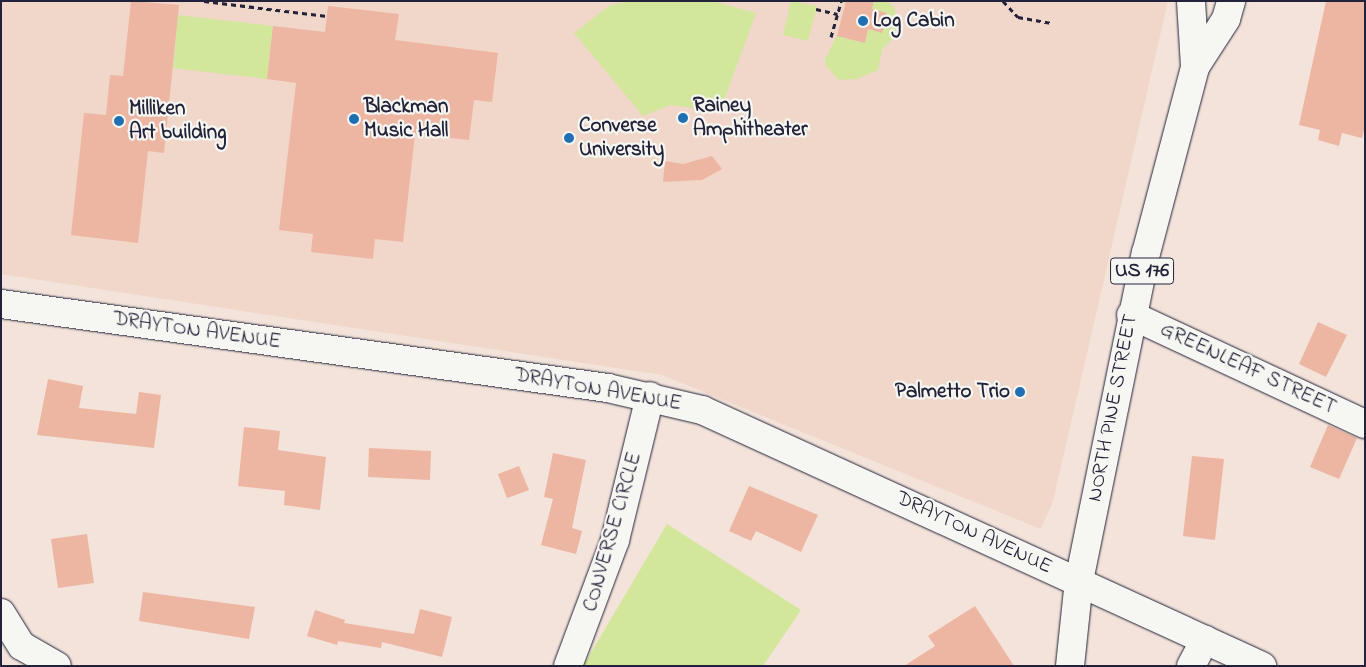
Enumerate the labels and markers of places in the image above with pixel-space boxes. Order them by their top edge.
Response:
place label: Log Cabin [873,8,954,34]
marker: Log Cabin [857,15,869,27]
place label: Rainey Amphitheater [693,93,808,143]
place label: Blackman Music Hall [364,94,448,144]
place label: Milliken Art building [129,96,226,146]
marker: Rainey Amphitheater [677,112,689,124]
marker: Blackman Music Hall [348,113,360,125]
place label: Converse University [579,113,664,163]
marker: Milliken Art building [113,115,125,127]
marker: Converse University [563,132,575,144]
place label: Palmetto Trio [895,379,1010,405]
marker: Palmetto Trio [1014,386,1026,398]

